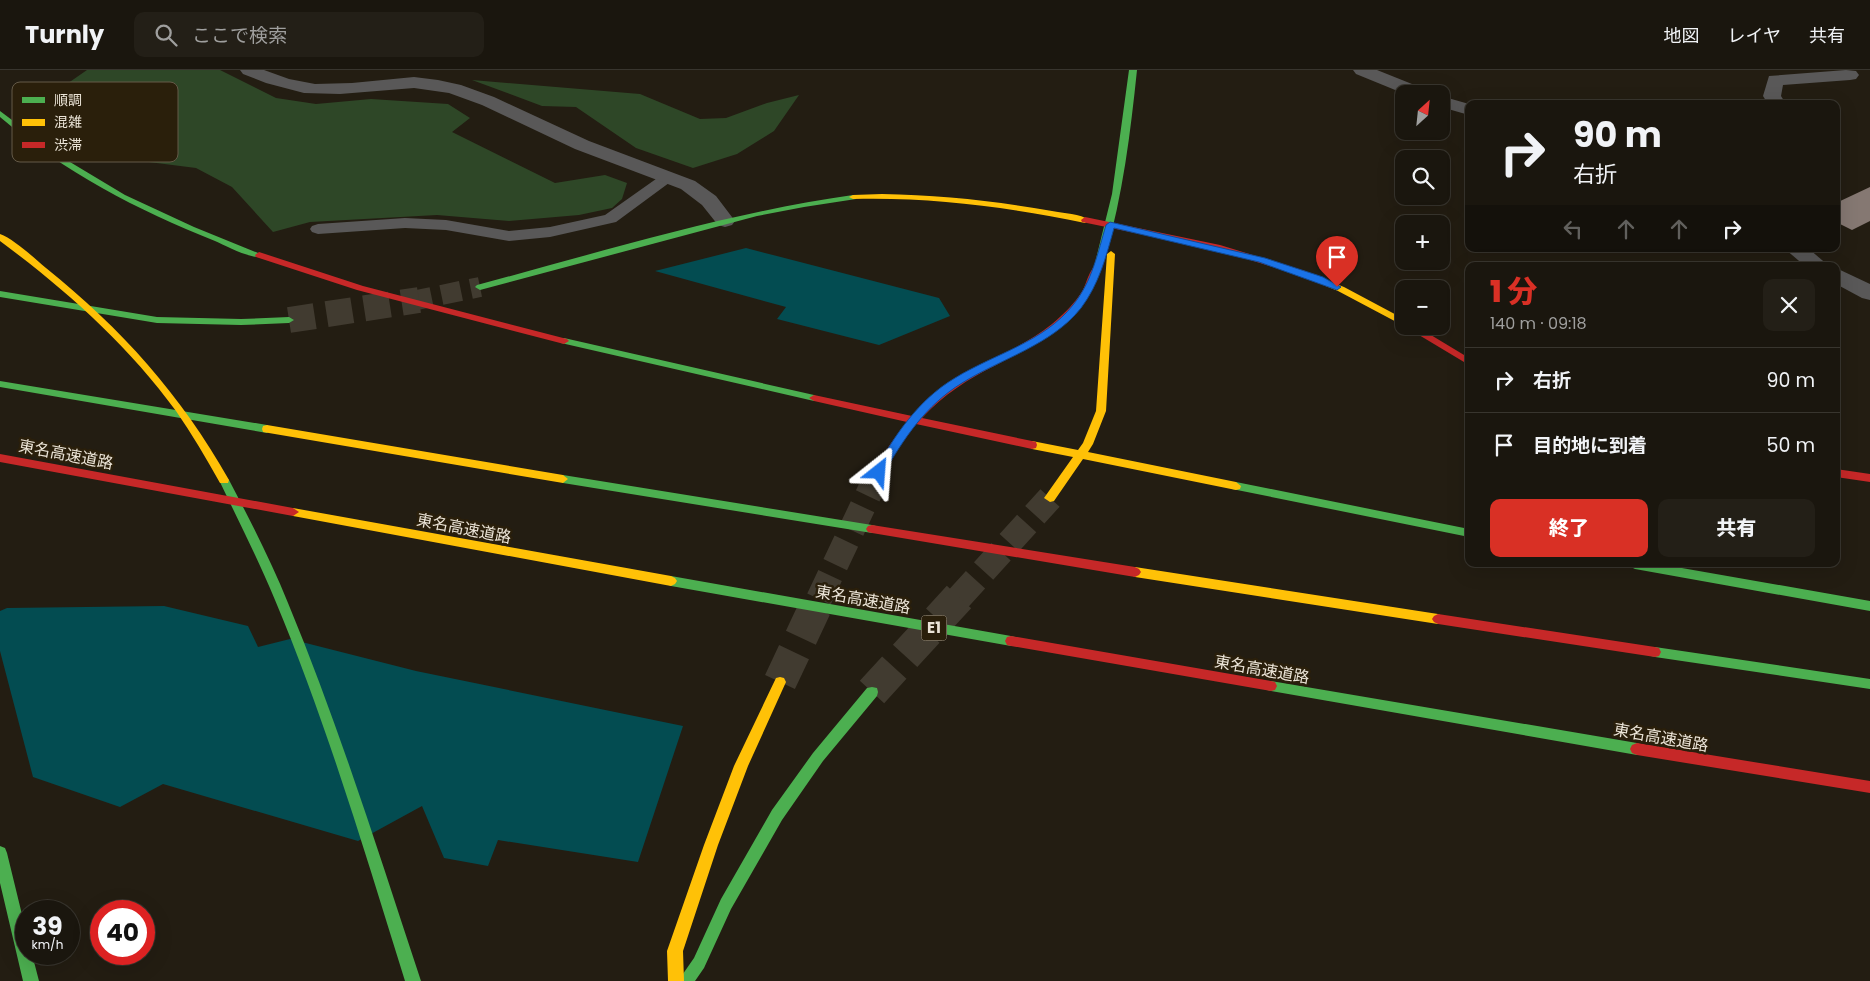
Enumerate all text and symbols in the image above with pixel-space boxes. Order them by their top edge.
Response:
search box [134,12,484,57]
text: Turnly [25,18,104,51]
icon: search [152,21,180,49]
text: ここで検索 [192,22,287,49]
text: 地図 [1664,23,1700,48]
text: レイヤ [1728,23,1781,48]
text: 共有 [1809,23,1845,48]
legend [12,82,178,162]
north arrow [1395,85,1450,140]
map controls [1395,85,1450,335]
text: 順調 [54,90,82,110]
text: 90 m [1573,110,1662,159]
text: 混雑 [54,112,82,132]
icon: right [1490,120,1555,185]
text: 渋滞 [54,135,82,155]
button: search [1395,150,1450,205]
text: 右折 [1573,159,1617,190]
button: + [1395,215,1450,270]
icon: left [1559,215,1587,243]
icon: ahead [1612,215,1640,243]
icon: ahead [1665,215,1693,243]
icon: right [1718,215,1746,243]
pin [1316,236,1358,287]
icon: arrive [1323,243,1351,271]
text: 1 分 [1490,270,1537,313]
button: close [1763,279,1815,331]
button: − [1395,280,1450,335]
text: 140 m · 09:18 [1490,312,1587,335]
icon: right [1490,366,1518,394]
text: 右折 [1533,367,1571,394]
text: 90 m [1766,367,1815,394]
icon: arrive [1490,431,1518,459]
text: 目的地に到着 [1533,432,1647,459]
text: 50 m [1766,432,1815,459]
street label: 東名高速道路 [17,434,115,475]
position arrow [852,445,904,497]
button: 終了 [1490,499,1648,557]
button: 共有 [1658,499,1815,557]
street label: 東名高速道路 [415,508,513,549]
street label: 東名高速道路 [814,580,912,619]
road number: E1 [922,616,946,640]
street label: 東名高速道路 [1213,650,1311,689]
street label: 東名高速道路 [1612,718,1710,757]
speed limit sign: 40 [90,900,155,965]
text: 39 [32,909,63,944]
text: km/h [32,936,63,953]

